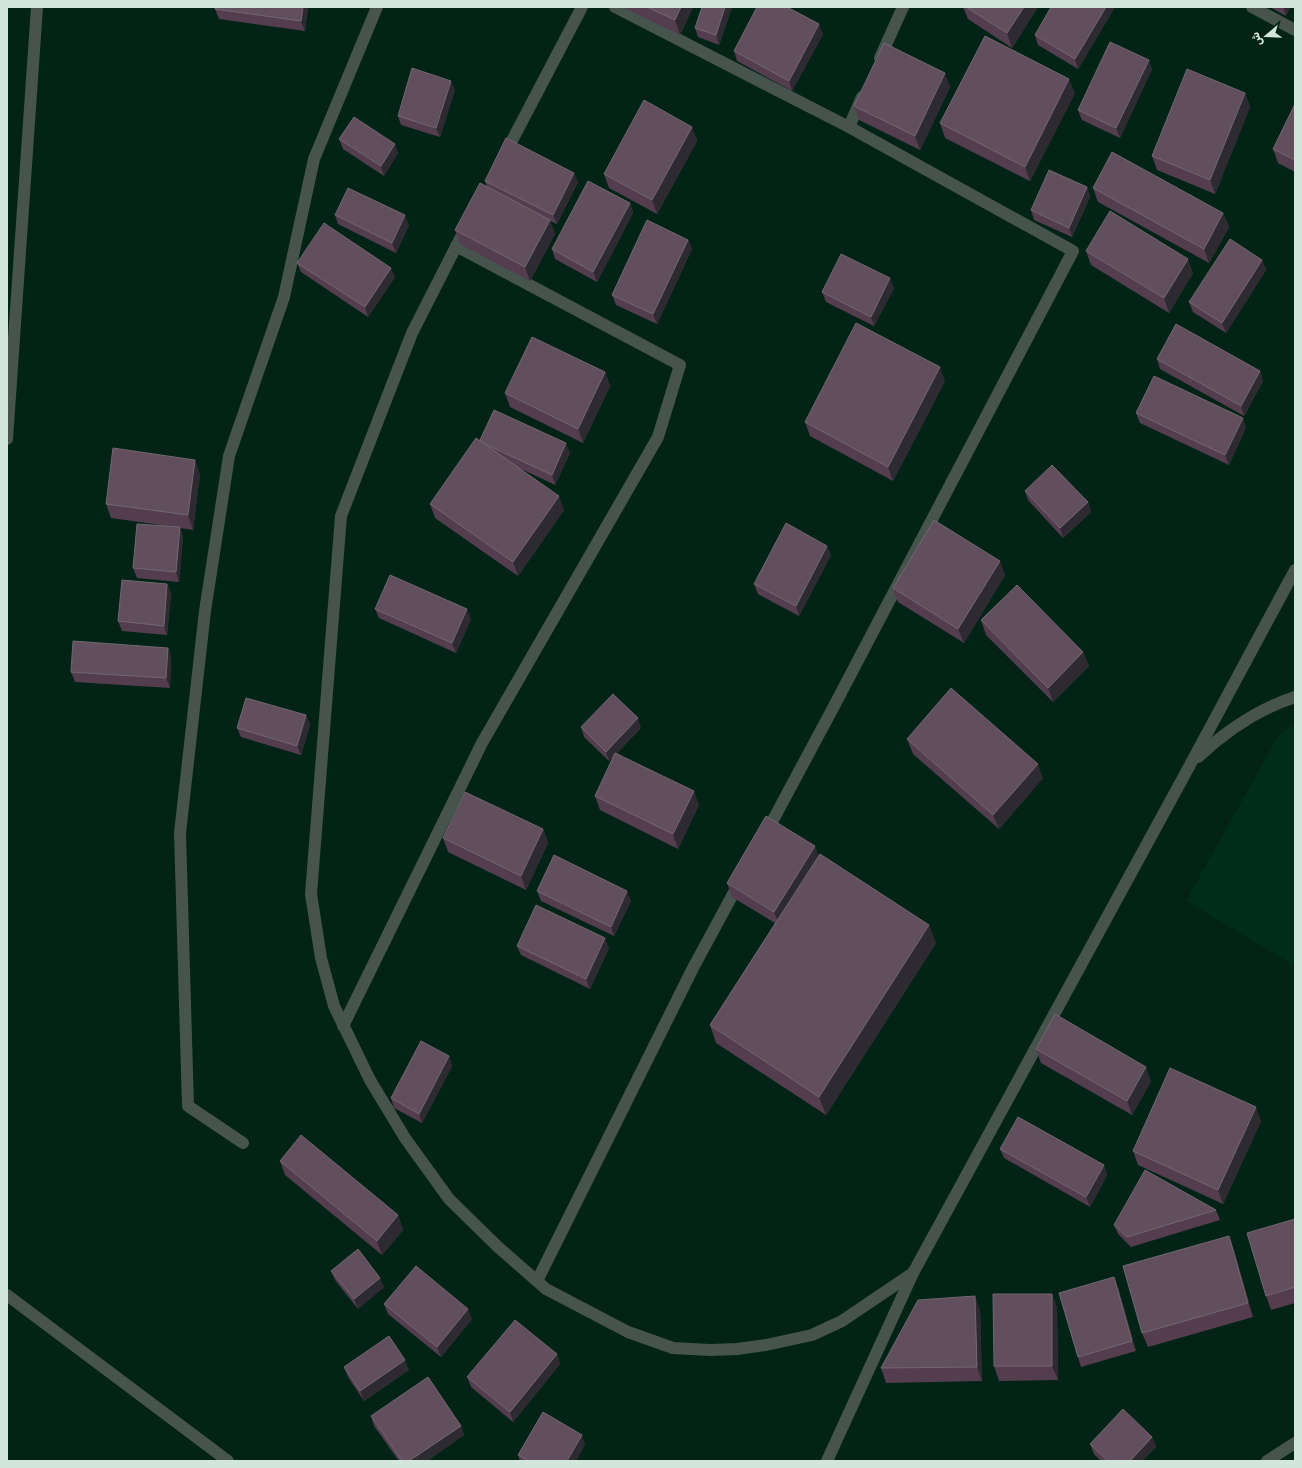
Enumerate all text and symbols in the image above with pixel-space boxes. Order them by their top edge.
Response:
north arrow [1246,16,1286,56]
text: ش [1249,30,1265,48]

